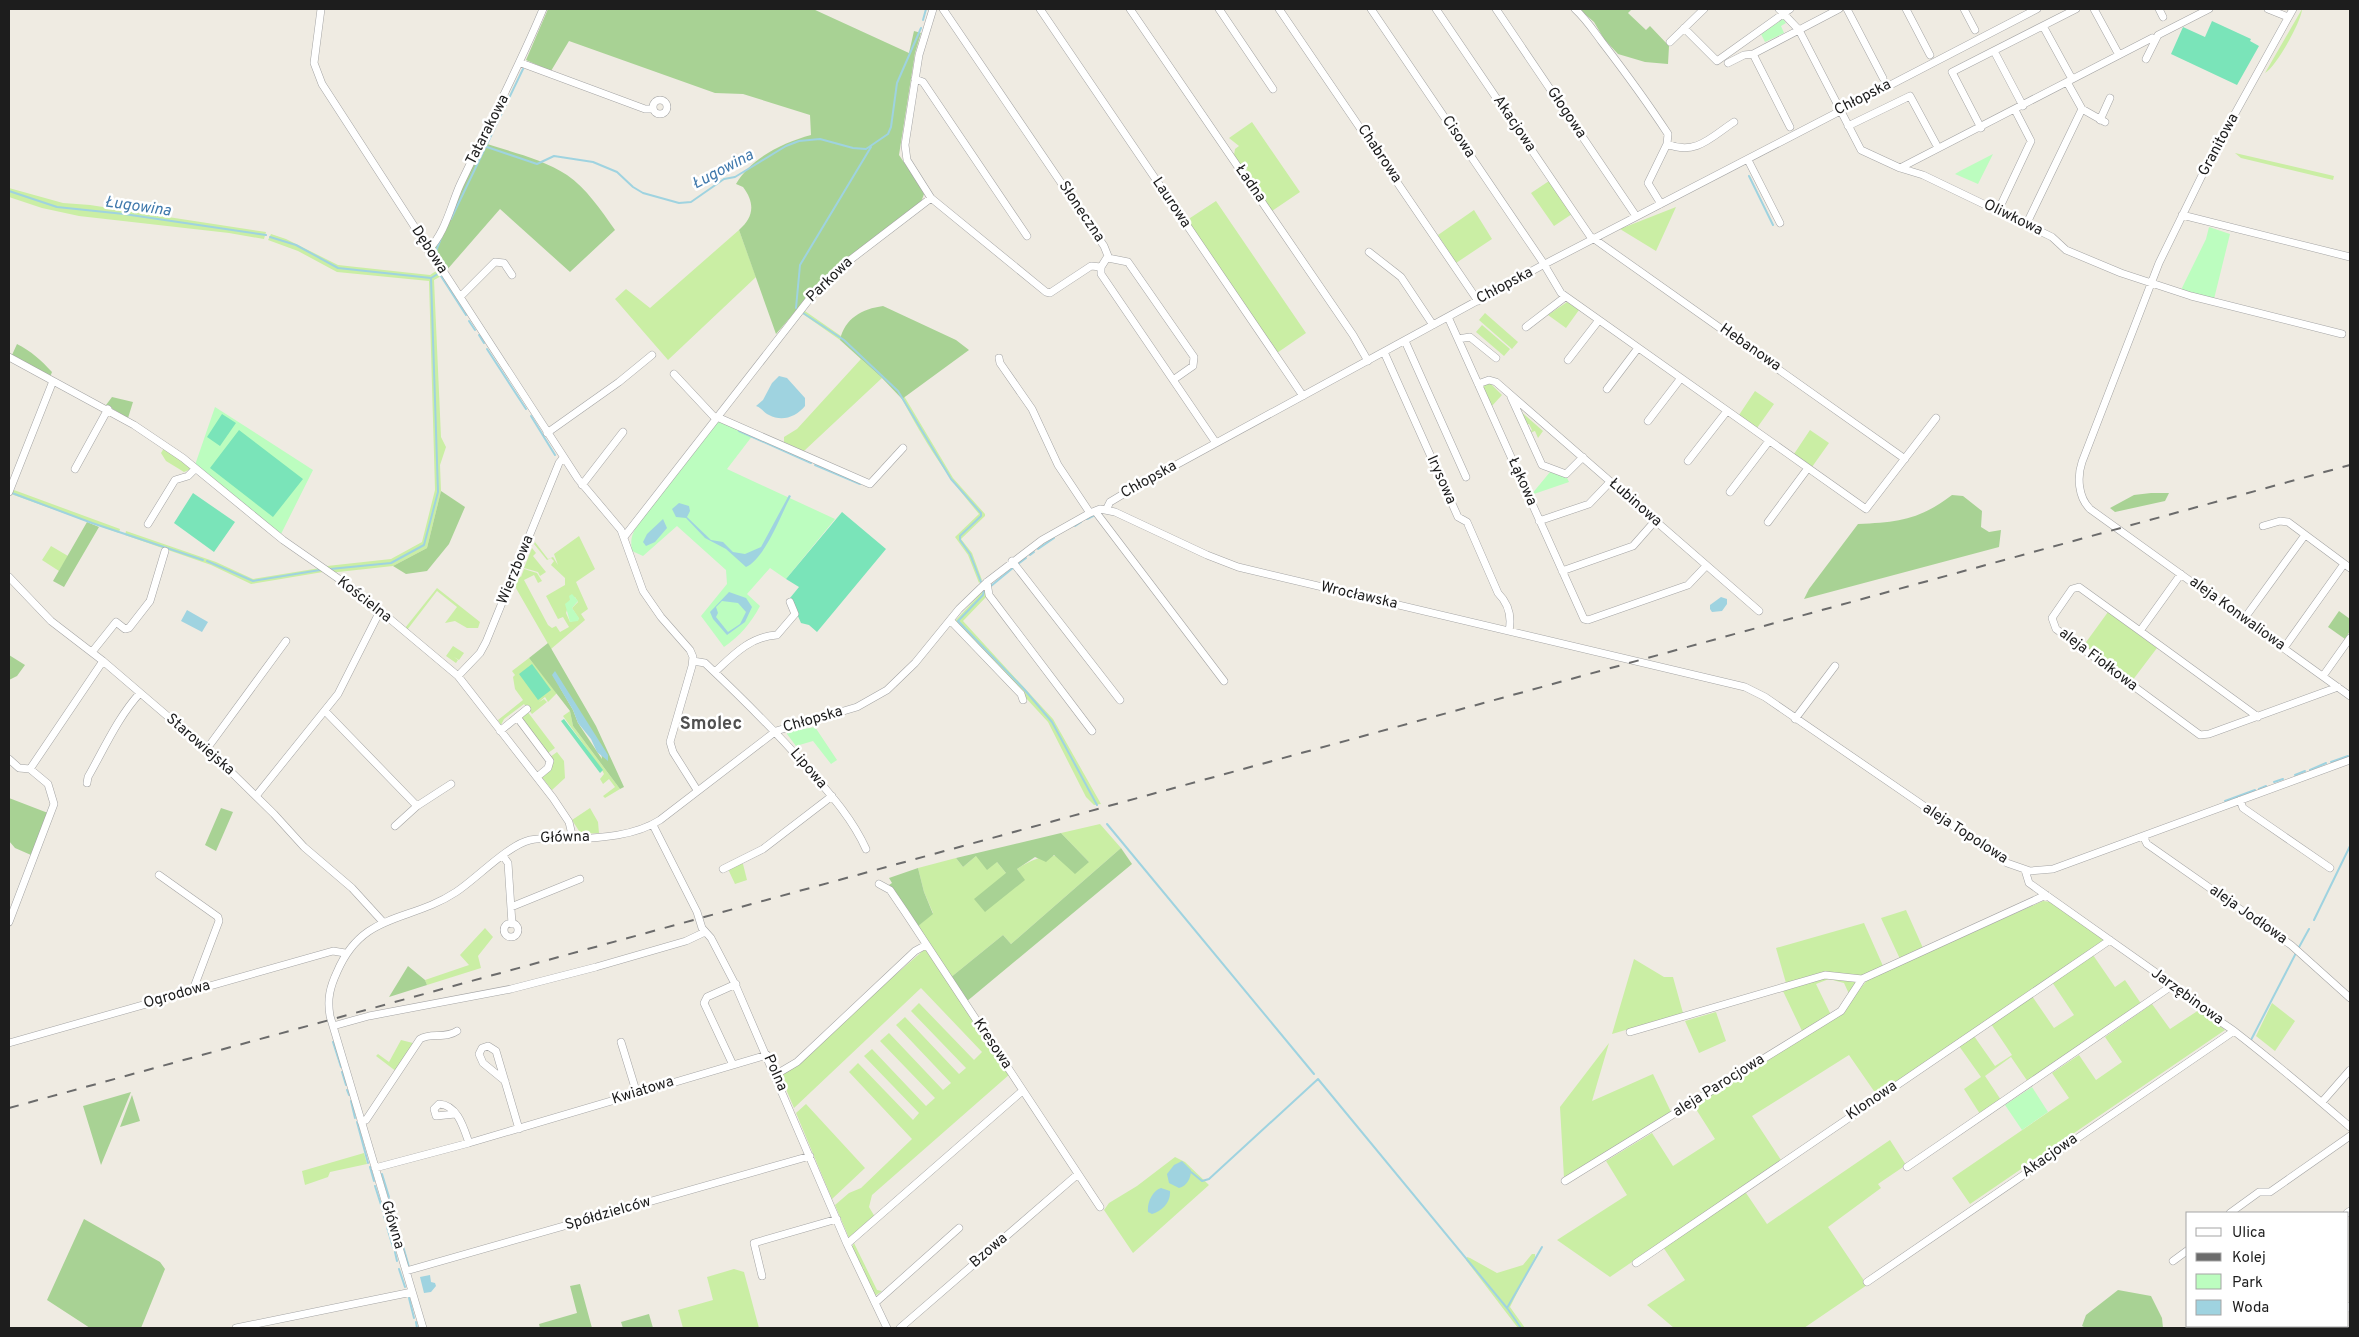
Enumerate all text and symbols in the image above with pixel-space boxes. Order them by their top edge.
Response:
street label: Chłopska [1831,76,1895,120]
street label: Głogowa [1542,84,1590,142]
street label: Tatarakowa [462,92,514,168]
street label: Akacjowa [1488,92,1540,156]
street label: Granitowa [2195,110,2243,180]
street label: Cisowa [1437,112,1479,162]
street label: Chabrowa [1352,121,1406,187]
water label: Ługowina [689,145,758,194]
street label: Ładna [1230,162,1270,206]
street label: Laurowa [1147,174,1195,232]
street label: Słoneczna [1054,178,1108,246]
water label: Ługowina [104,192,173,222]
street label: Oliwkowa [1980,196,2046,240]
street label: Dębowa [406,222,452,278]
street label: Parkowa [803,253,857,307]
street label: Chłopska [1474,263,1536,309]
street label: Hebanowa [1716,320,1784,376]
street label: Irysowa [1422,453,1460,507]
street label: Łąkowa [1503,455,1541,509]
street label: Chłopska [1118,457,1180,503]
street label: Łubinowa [1604,475,1666,531]
street label: Wierzbowa [493,532,539,608]
street label: Kościelna [333,573,395,627]
street label: aleja Konwaliowa [2185,573,2289,655]
street label: Wrocławska [1319,578,1399,614]
street label: aleja Fiołkowa [2055,624,2141,696]
street label: Chłopska [781,702,845,738]
street label: Starowiejska [162,710,238,780]
district label: Smolec [680,713,742,736]
street label: Lipowa [785,745,831,793]
street label: aleja Topolowa [1919,799,2011,869]
street label: Główna [540,828,590,848]
street label: aleja Jodłowa [2205,881,2291,949]
street label: Jarzębinowa [2147,964,2227,1030]
street label: Ogrodowa [141,976,213,1014]
street label: Kresowa [968,1015,1016,1073]
street label: aleja Parocjowa [1670,1050,1768,1122]
street label: Polna [759,1052,791,1094]
street label: Kwiatowa [610,1073,676,1109]
street label: Klonowa [1843,1077,1901,1125]
street label: Akacjowa [2018,1130,2082,1182]
street label: Spółdzielców [563,1193,653,1235]
street label: Główna [376,1198,408,1252]
legend [2186,1212,2349,1327]
text: Ulica [2232,1224,2265,1243]
street label: Bzowa [966,1229,1012,1273]
text: Kolej [2232,1249,2266,1268]
text: Park [2232,1274,2263,1293]
text: Woda [2232,1299,2269,1318]

